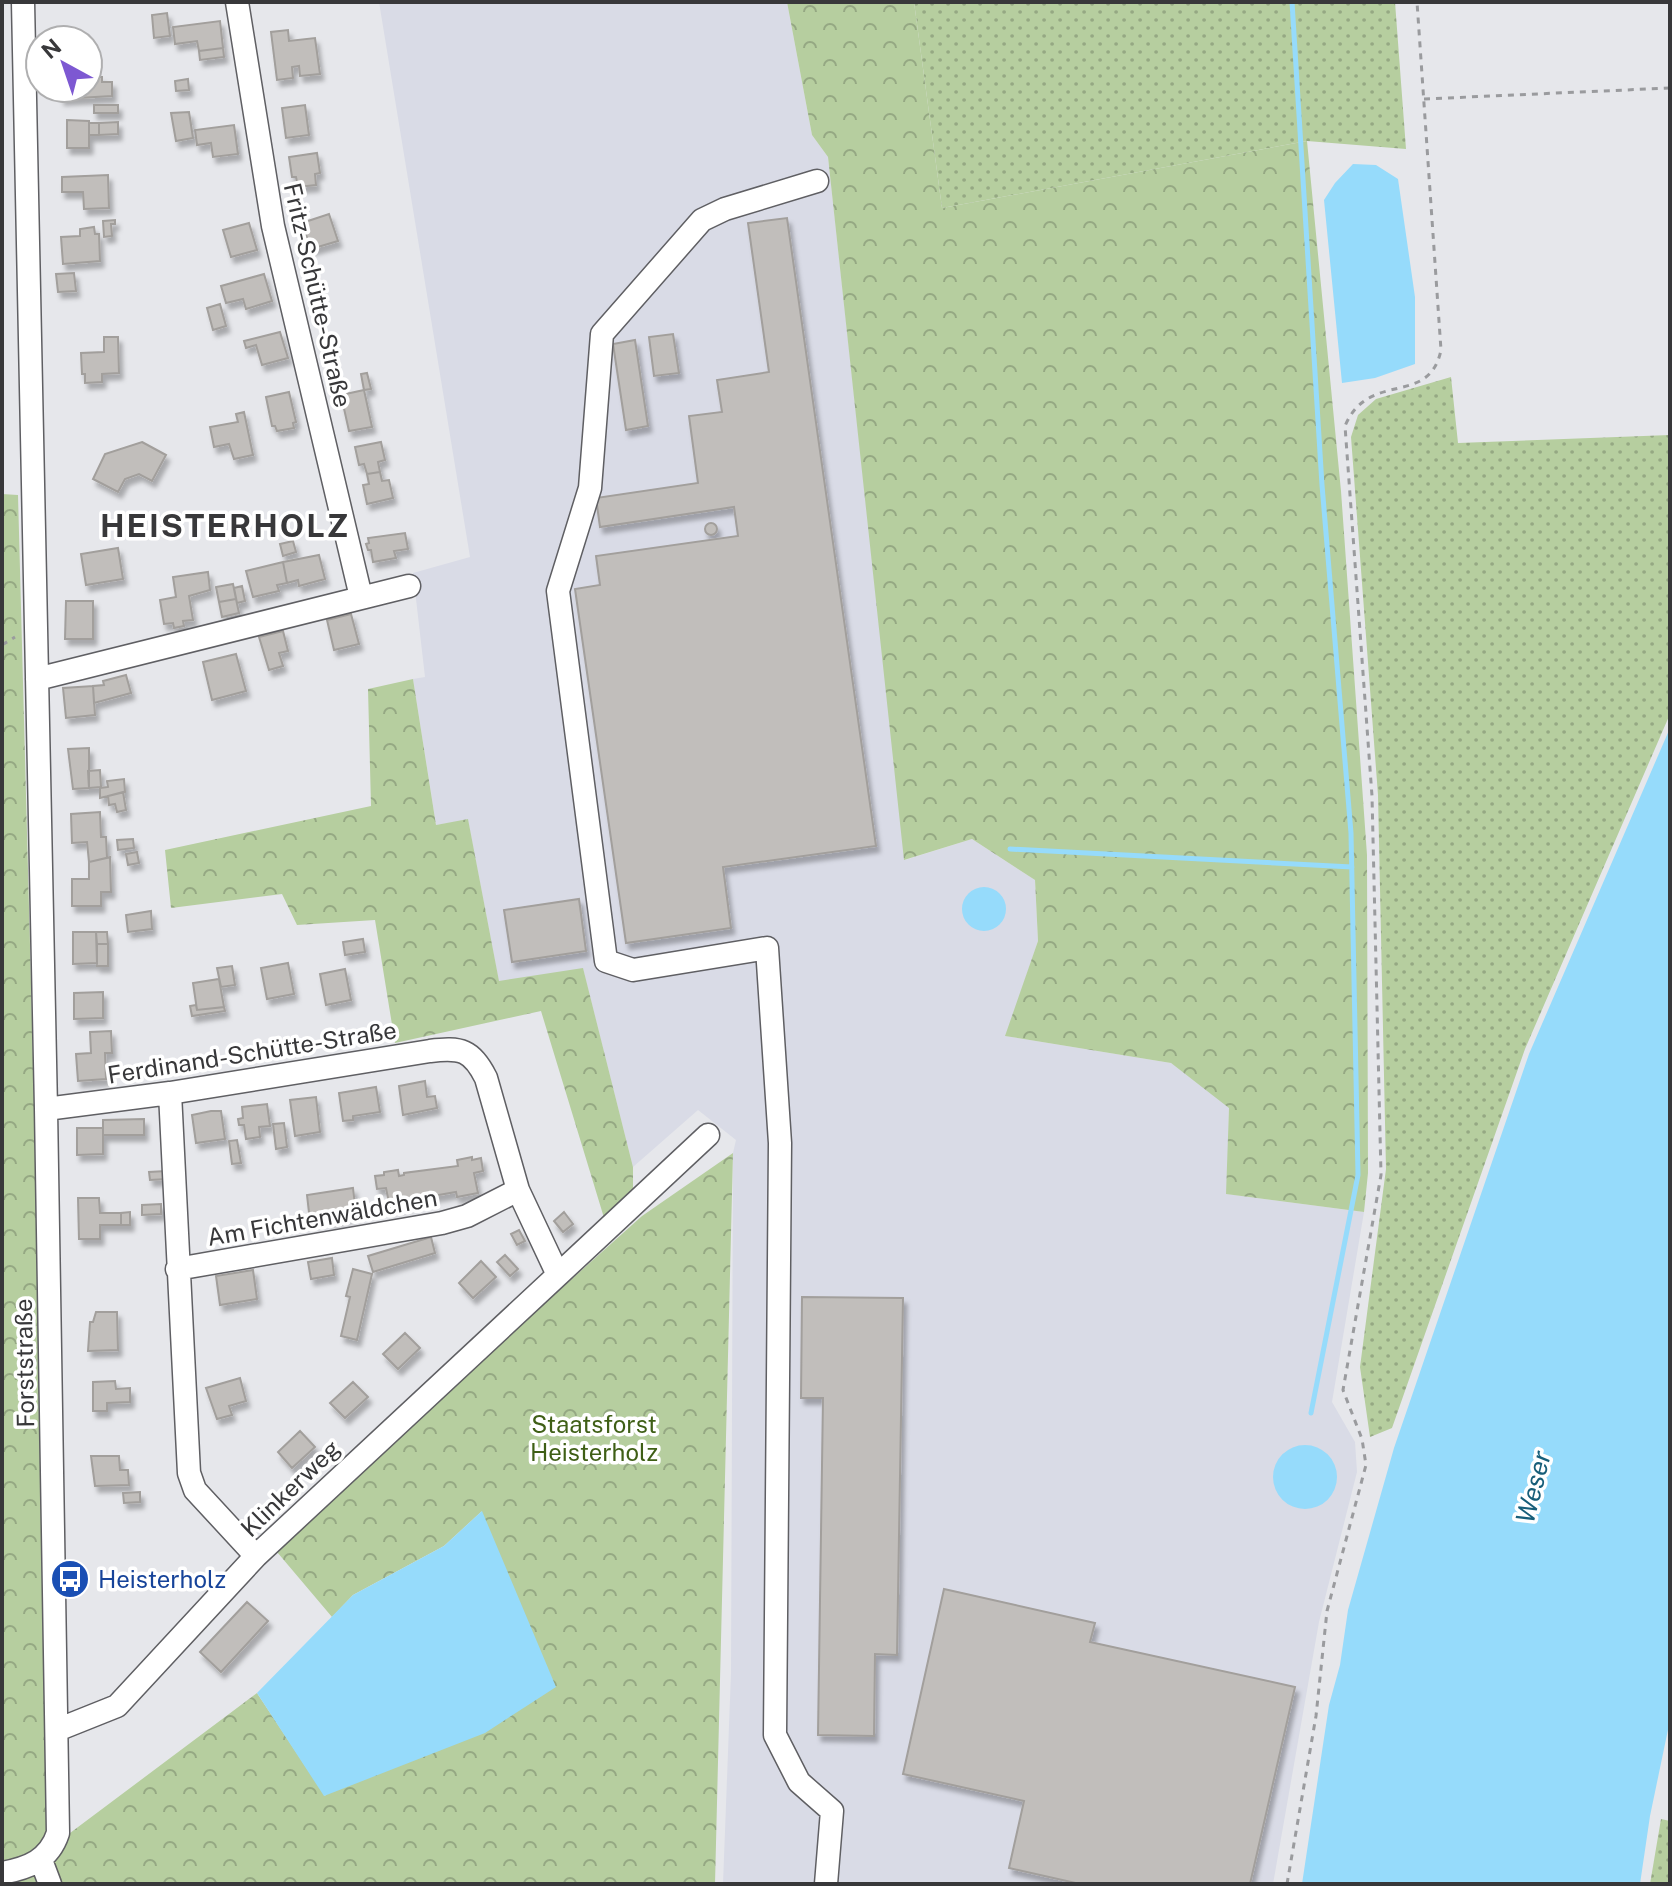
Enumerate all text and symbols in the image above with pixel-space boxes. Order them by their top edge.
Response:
north arrow [24,24,104,104]
text: N [36,33,66,64]
street label: Fritz-Schütte-Straße [279,180,357,410]
district label: HEISTERHOLZ [100,507,350,544]
street label: Ferdinand-Schütte-Straße [105,1015,399,1089]
street label: Am Fichtenwäldchen [205,1183,439,1251]
street label: Forststraße [9,1298,39,1428]
park label: Staatsforst Heisterholz [530,1410,658,1466]
street label: Klinkerweg [235,1434,345,1542]
water label: Weser [1509,1448,1557,1526]
bus stop icon: Heisterholz [49,1558,91,1600]
place label: Heisterholz [98,1565,226,1593]

